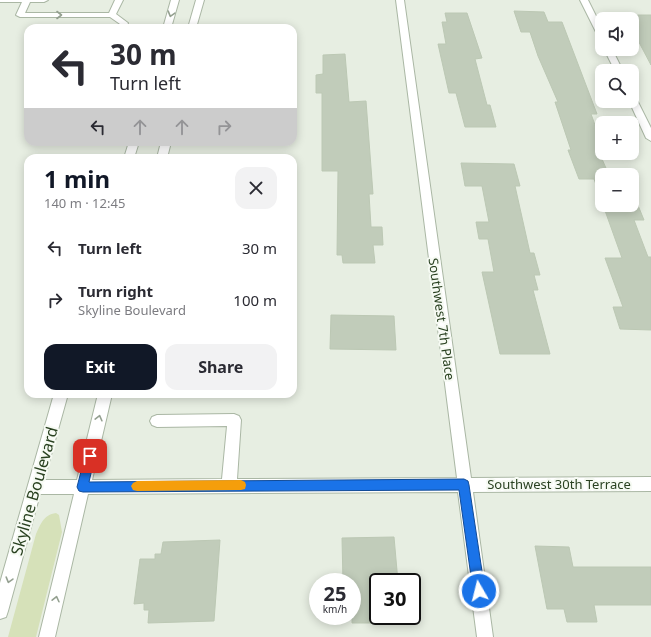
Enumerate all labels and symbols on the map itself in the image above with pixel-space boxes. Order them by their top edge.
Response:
one-way arrow [167,10,176,17]
one-way arrow [56,11,62,19]
street label: Southwest 7th Place [425,257,459,381]
one-way arrow [95,415,103,421]
street label: Skyline Boulevard [5,424,63,558]
pin [73,439,107,473]
street label: Southwest 30th Terrace [487,475,631,493]
position arrow [458,570,500,612]
speed limit sign: 30 [369,573,421,625]
one-way arrow [5,576,14,583]
one-way arrow [52,596,60,602]

